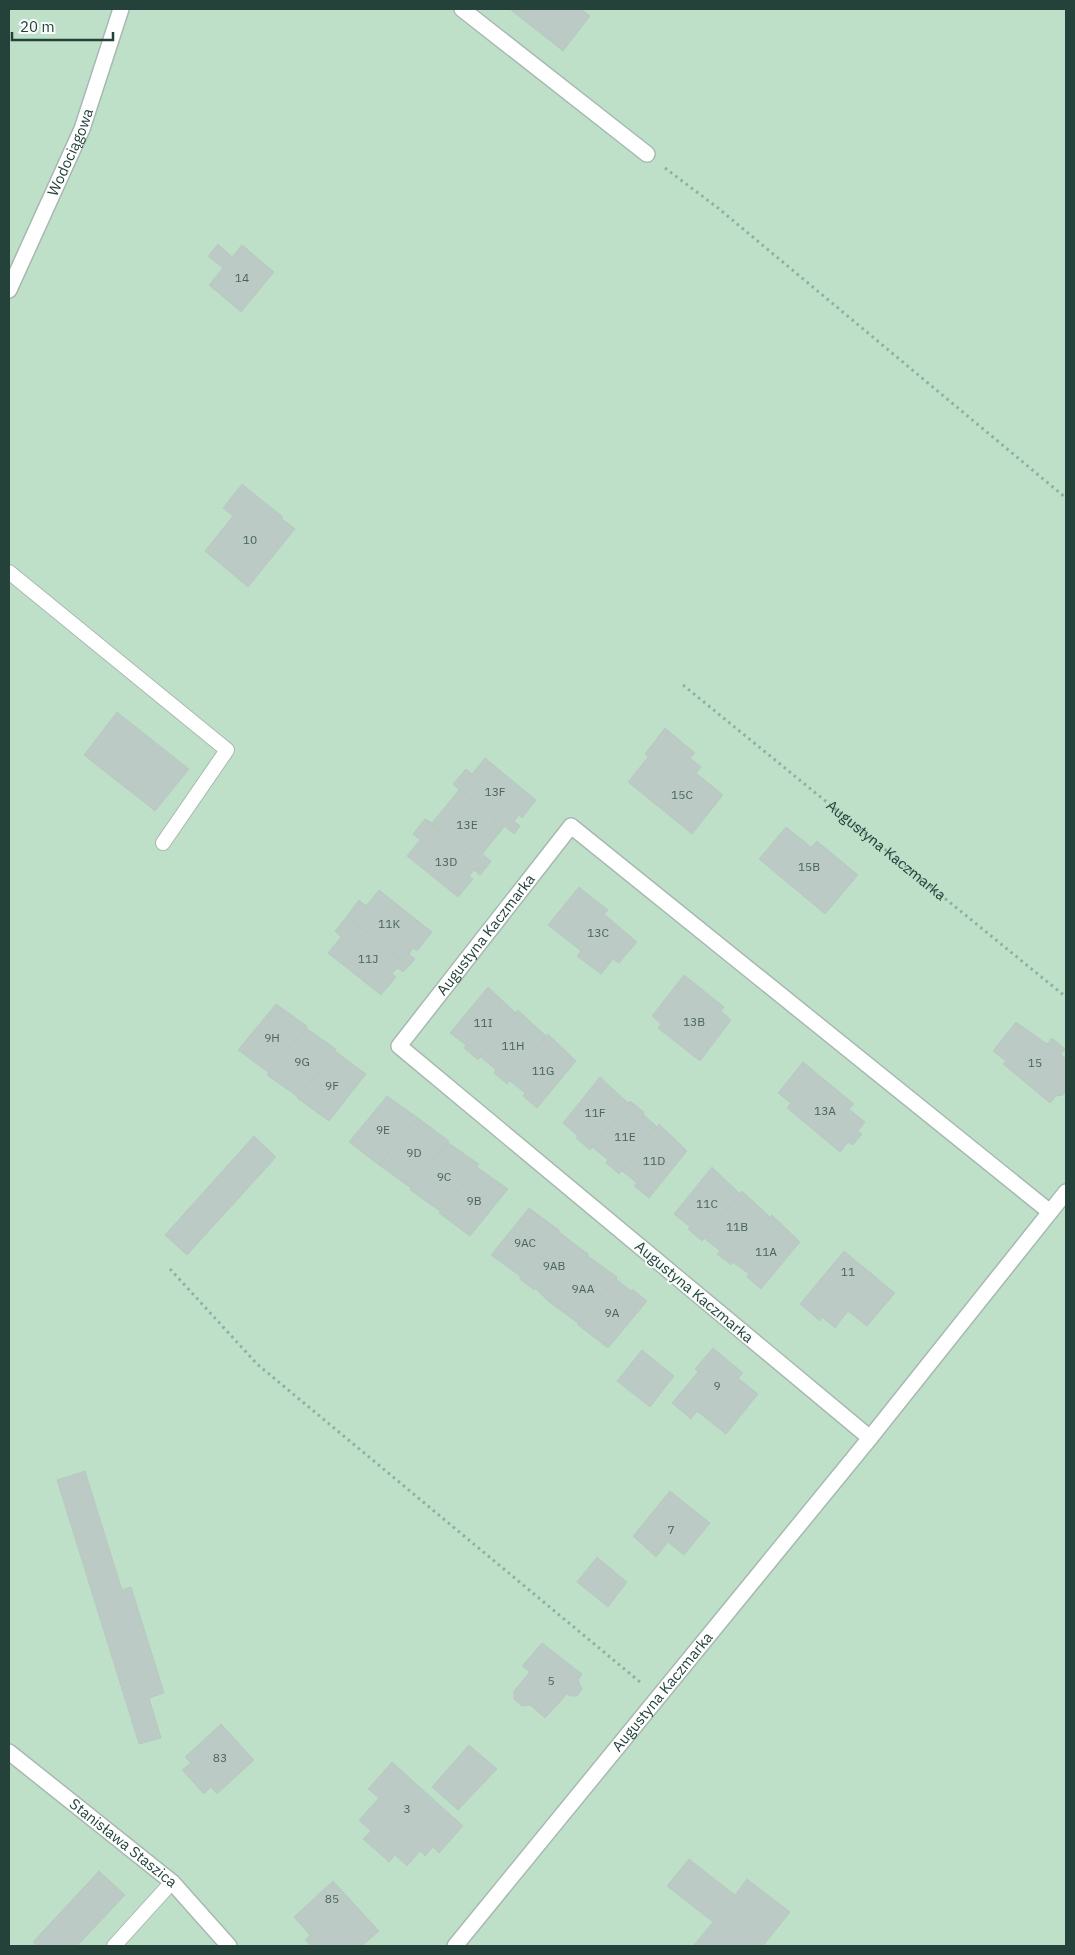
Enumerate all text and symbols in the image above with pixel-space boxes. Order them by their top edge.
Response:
scale bar [12,10,114,42]
text: 20 m [20,17,55,36]
street label: Wodociągowa [43,106,97,199]
house number: 14 [235,270,249,285]
house number: 10 [243,532,257,547]
house number: 13F [484,784,506,799]
house number: 15C [671,787,693,802]
street label: Augustyna Kaczmarka [823,796,950,904]
house number: 13E [456,817,478,832]
house number: 13D [435,854,457,869]
house number: 15B [798,859,820,874]
street label: Augustyna Kaczmarka [432,870,539,999]
house number: 11K [378,916,400,931]
house number: 13C [587,925,609,940]
house number: 11J [358,951,378,966]
house number: 13B [683,1014,705,1029]
house number: 11I [473,1015,493,1030]
house number: 9H [264,1030,280,1045]
house number: 11H [502,1038,524,1053]
house number: 9G [294,1054,310,1069]
house number: 15 [1028,1055,1042,1070]
house number: 11G [532,1063,554,1078]
house number: 9F [325,1078,339,1093]
house number: 13A [814,1103,836,1118]
house number: 11F [584,1105,606,1120]
house number: 9E [376,1122,390,1137]
house number: 11E [614,1129,636,1144]
house number: 9D [406,1145,422,1160]
house number: 11D [643,1153,665,1168]
house number: 9C [437,1169,452,1184]
house number: 9B [466,1193,482,1208]
house number: 11C [696,1196,718,1211]
house number: 11B [726,1219,748,1234]
house number: 9AC [514,1235,537,1250]
street label: Augustyna Kaczmarka [631,1237,757,1347]
house number: 11A [755,1244,777,1259]
house number: 9AB [543,1258,566,1273]
house number: 11 [841,1264,855,1279]
house number: 9AA [572,1281,595,1296]
house number: 9A [605,1305,620,1320]
house number: 9 [713,1378,721,1393]
house number: 7 [667,1522,675,1537]
street label: Augustyna Kaczmarka [608,1628,717,1755]
house number: 5 [547,1673,555,1688]
house number: 83 [213,1750,227,1765]
street label: Stanisława Staszica [66,1794,181,1891]
house number: 3 [403,1801,411,1816]
house number: 85 [325,1891,339,1906]

